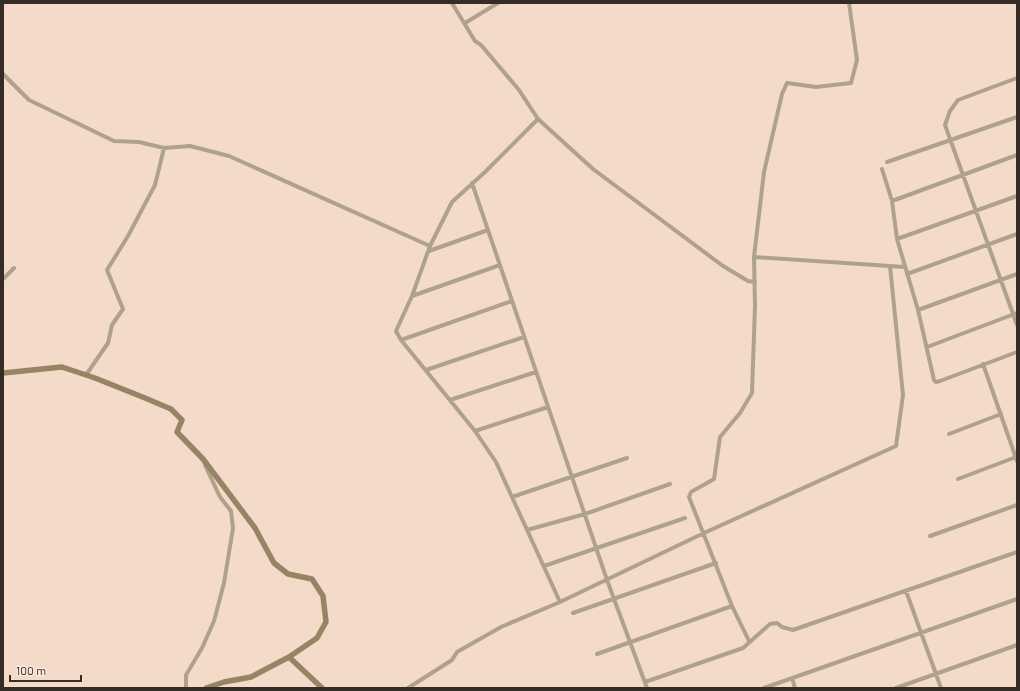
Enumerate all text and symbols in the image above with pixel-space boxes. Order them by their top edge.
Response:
scale bar [10,657,81,683]
text: 100 m [16,663,46,677]

